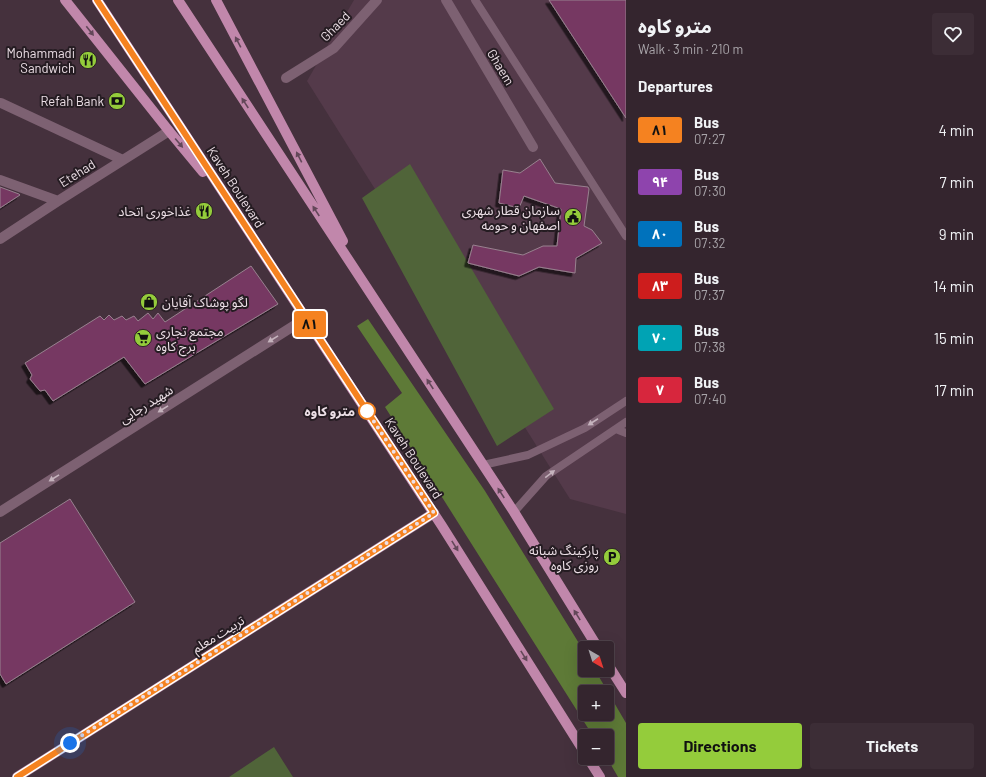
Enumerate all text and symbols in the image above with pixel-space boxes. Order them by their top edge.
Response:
street label: Ghaed [317,8,353,44]
button: heart [932,13,974,55]
text: مترو کاوه [638,14,712,37]
one-way arrow [85,25,94,36]
one-way arrow [235,36,242,47]
text: Walk · 3 min · 210 m [638,41,743,57]
place label: Mohammadi Sandwich [6,45,75,76]
street label: Ghaem [484,46,518,88]
restaurant icon: Mohammadi Sandwich [78,50,98,70]
text: Departures [638,77,713,95]
bank icon: Refah Bank [107,91,127,111]
place label: Refah Bank [40,93,104,109]
one-way arrow [241,97,249,108]
text: Bus [694,113,719,131]
text: ۸۱ [652,121,668,138]
text: 4 min [938,121,974,139]
text: 07:27 [694,131,725,147]
one-way arrow [175,138,184,149]
street label: Kaveh Boulevard [204,143,268,231]
one-way arrow [296,151,302,162]
street label: Etehad [56,156,98,190]
text: Bus [694,165,719,183]
text: ۹۴ [652,173,668,190]
text: 7 min [940,173,974,191]
text: 07:30 [694,183,726,199]
restaurant icon: غذاخوری اتحاد [194,201,214,221]
place label: سازمان قطار شهری اصفهان و حومه [462,202,560,234]
place label: غذاخوری اتحاد [118,203,191,220]
one-way arrow [313,205,320,217]
public building icon: سازمان قطار شهری اصفهان و حومه [563,207,583,227]
text: Bus [694,217,719,235]
text: ۸۰ [652,225,668,242]
text: 9 min [939,225,974,243]
text: 07:32 [694,235,726,251]
text: Bus [694,269,719,287]
text: ۸۳ [652,277,668,294]
text: 14 min [933,277,974,295]
text: 07:37 [694,287,725,303]
shop icon: لگو پوشاک آقایان [139,292,159,312]
place label: لگو پوشاک آقایان [162,294,248,312]
line badge: ۸۱ [292,311,328,337]
text: ۸۱ [302,315,318,332]
text: Bus [694,321,719,339]
place label: مجتمع تجاری برج کاوه [156,323,224,357]
supermarket icon: مجتمع تجاری برج کاوه [133,328,153,348]
text: ۷۰ [652,329,668,346]
text: 15 min [934,329,974,347]
one-way arrow [267,336,279,343]
text: 07:38 [694,339,725,355]
text: Bus [694,373,719,391]
one-way arrow [426,379,434,389]
street label: شهید رجایی [116,381,176,428]
text: ۷ [656,381,664,398]
text: 17 min [934,381,974,399]
text: 07:40 [694,391,726,407]
marker: مترو کاوه [358,402,376,420]
place label: مترو کاوه [305,403,355,419]
one-way arrow [158,405,168,413]
street label: Kaveh Boulevard [382,414,446,502]
one-way arrow [588,418,598,426]
one-way arrow [544,470,555,478]
one-way arrow [48,475,59,482]
one-way arrow [497,488,505,498]
one-way arrow [451,541,459,551]
place label: پارکینگ شبانه روزی کاوه [529,542,599,574]
parking icon: پارکینگ شبانه روزی کاوه [602,547,622,567]
one-way arrow [573,610,581,620]
street label: تربیت معلم [189,612,249,659]
north arrow [578,641,614,677]
map controls [578,641,614,765]
one-way arrow [520,651,528,661]
button: + [578,685,614,721]
button: Directions [638,723,802,769]
button: Tickets [810,723,974,769]
button: − [578,729,614,765]
your location [60,733,80,753]

